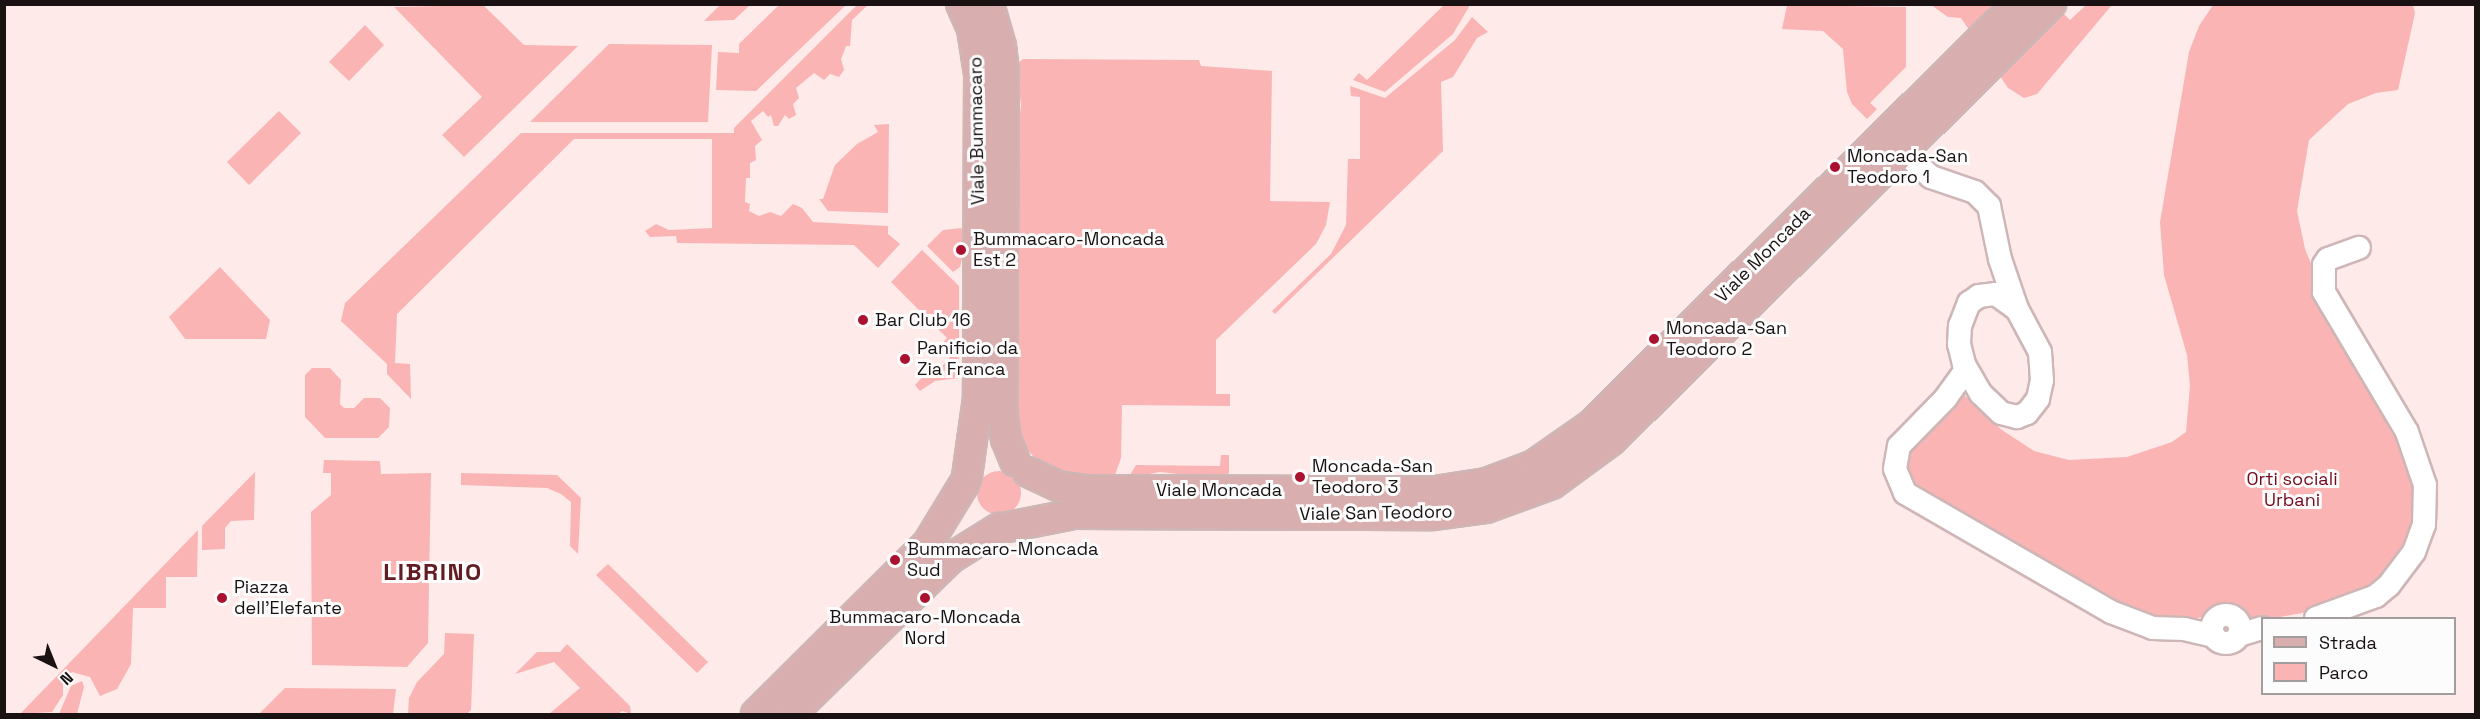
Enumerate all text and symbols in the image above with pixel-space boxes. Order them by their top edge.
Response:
street label: Viale Bummacaro [965,57,989,205]
place label: Moncada-San Teodoro 1 [1847,146,1968,188]
marker: Moncada-San Teodoro 1 [1828,160,1842,174]
street label: Viale Moncada [1711,203,1815,307]
place label: Bummacaro-Moncada Est 2 [973,229,1164,272]
marker: Bummacaro-Moncada Est 2 [954,243,968,257]
place label: Bar Club 16 [875,309,970,331]
marker: Bar Club 16 [856,313,870,327]
place label: Moncada-San Teodoro 2 [1666,318,1787,360]
marker: Moncada-San Teodoro 2 [1647,332,1661,346]
place label: Panificio da Zia Franca [917,338,1018,380]
marker: Panificio da Zia Franca [898,352,912,366]
place label: Moncada-San Teodoro 3 [1312,456,1433,498]
park label: Orti sociali Urbani [2246,469,2338,512]
marker: Moncada-San Teodoro 3 [1293,470,1307,484]
street label: Viale Moncada [1156,479,1282,501]
street label: Viale San Teodoro [1299,501,1453,525]
place label: Bummacaro-Moncada Sud [907,539,1098,582]
marker: Bummacaro-Moncada Sud [888,553,902,567]
district label: LIBRINO [383,558,483,586]
place label: Piazza dell'Elefante [234,577,342,620]
marker: Piazza dell'Elefante [215,591,229,605]
marker: Bummacaro-Moncada Nord [918,591,932,605]
place label: Bummacaro-Moncada Nord [829,607,1021,650]
legend [2261,617,2456,695]
text: Strada [2319,631,2377,654]
north arrow [24,635,84,695]
text: Parco [2319,661,2368,684]
text: N [56,667,78,690]

